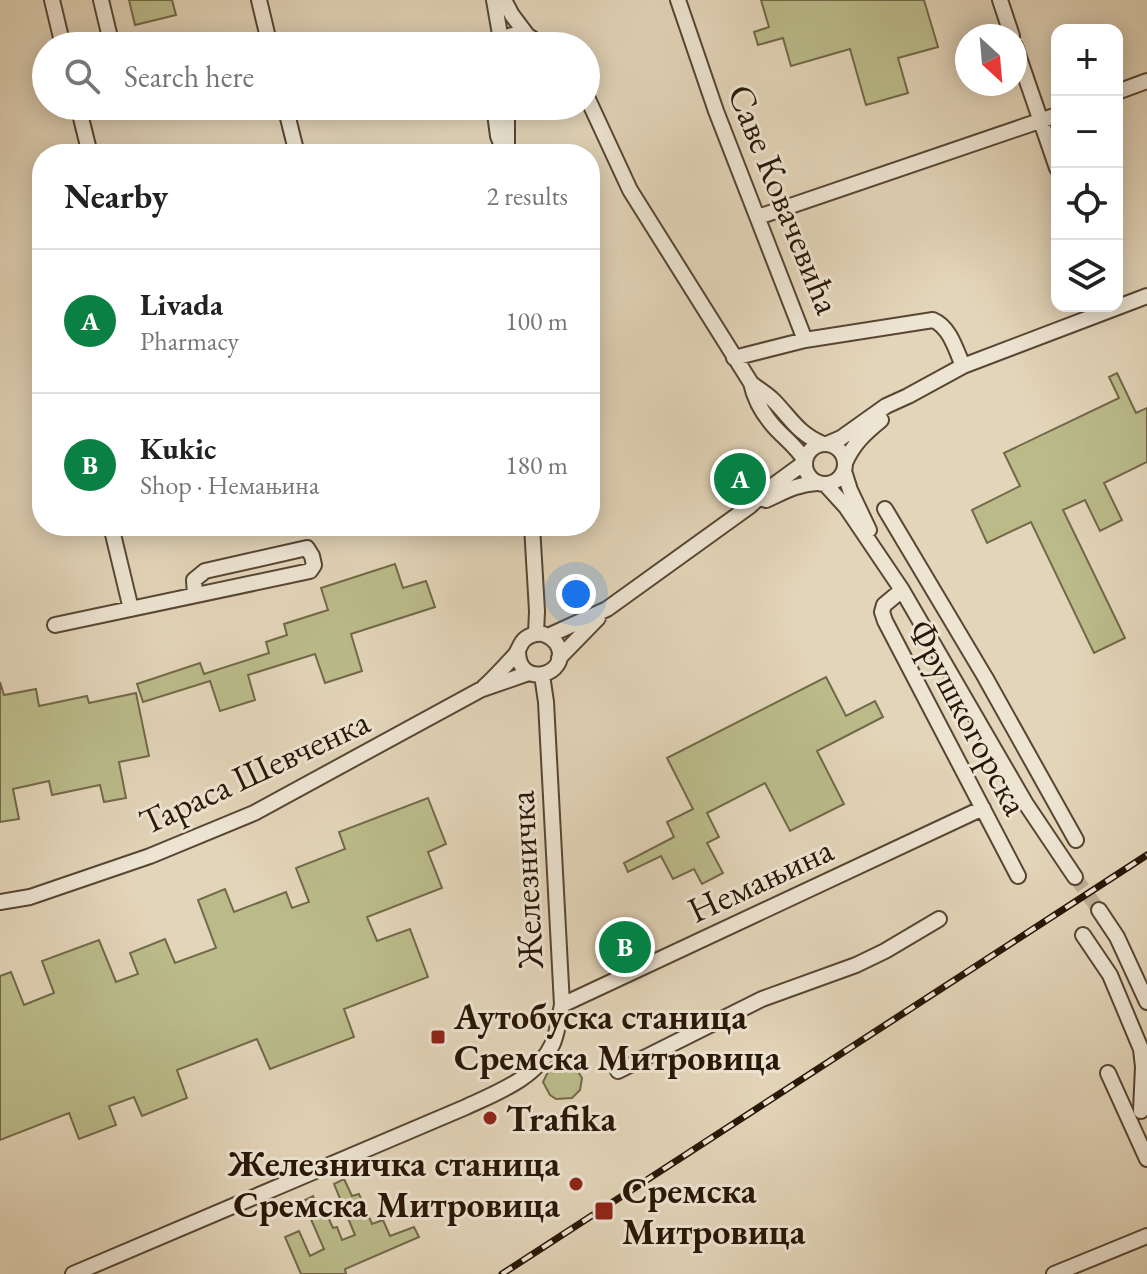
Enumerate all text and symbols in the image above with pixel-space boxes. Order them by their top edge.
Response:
north arrow [955,24,1027,96]
map controls [1051,24,1123,312]
button: + [1051,24,1123,96]
search box [32,32,600,120]
icon: search [60,54,104,98]
text: Search here [124,57,254,96]
street label: Саве Ковачевића [717,77,852,322]
button: − [1051,96,1123,168]
button: locate [1051,168,1123,240]
text: Nearby [64,174,168,218]
text: 2 results [487,179,568,213]
button: layers [1051,240,1123,312]
text: Livada [140,285,223,324]
text: A [81,304,99,338]
text: 100 m [505,304,568,338]
text: Pharmacy [140,324,239,358]
text: Kukic [140,429,216,468]
text: B [82,448,98,482]
text: 180 m [505,448,568,482]
pin: A [714,449,766,509]
text: Shop · Немањина [140,468,319,502]
your location [556,574,596,614]
street label: Фрушкогорска [897,611,1040,824]
street label: Тараса Шевченка [132,697,377,845]
street label: Железничка [497,789,554,971]
street label: Немањина [680,825,841,933]
pin: B [599,917,651,977]
place label: Аутобуска станица Сремска Митровица [453,993,781,1081]
marker: Аутобуска станица Сремска Митровица [429,1028,447,1046]
place label: Trafika [506,1095,617,1142]
marker: Trafika [481,1109,499,1127]
place label: Железничка станица Сремска Митровица [227,1140,560,1228]
place label: Сремска Митровица [622,1167,806,1255]
marker: Железничка станица Сремска Митровица [567,1175,585,1193]
marker: Сремска Митровица [593,1200,615,1222]

